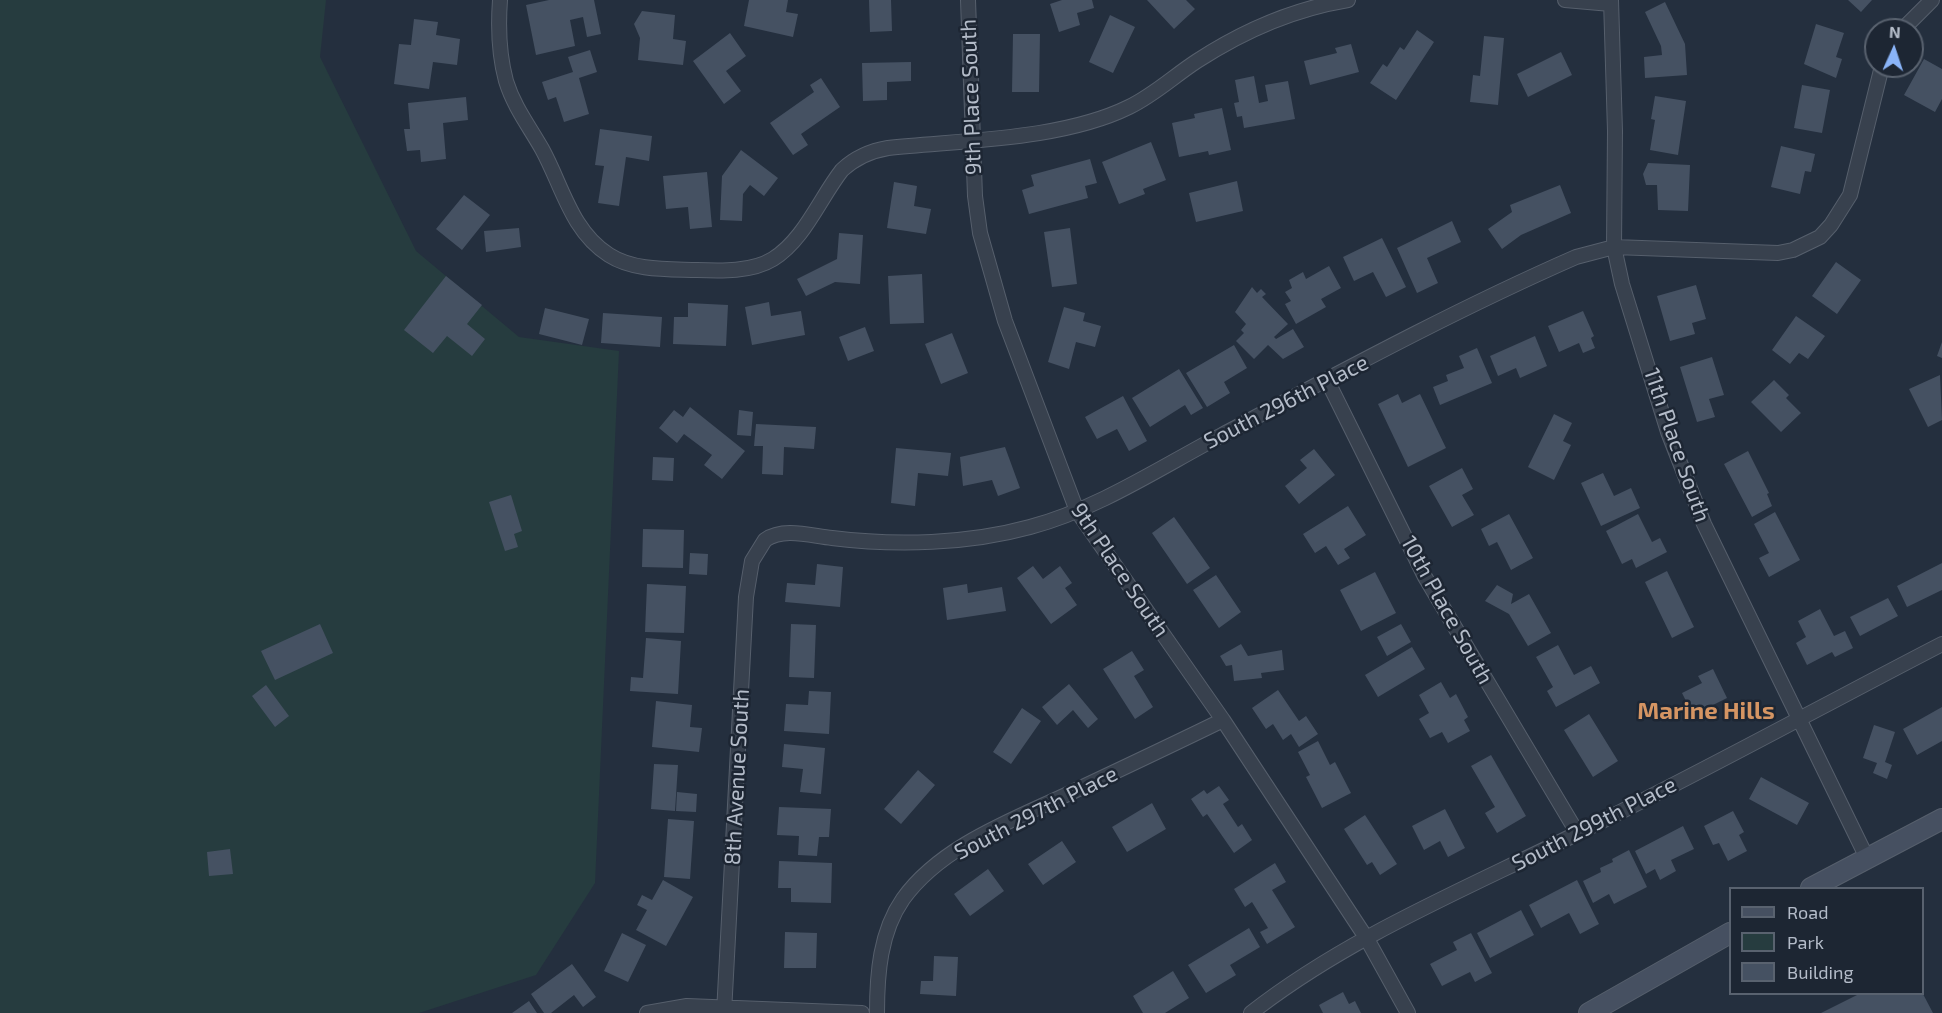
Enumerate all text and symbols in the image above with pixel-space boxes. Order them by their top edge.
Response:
north arrow [1864,18,1924,78]
street label: 9th Place South [955,19,987,175]
text: N [1889,22,1901,41]
street label: South 296th Place [1199,349,1373,455]
street label: 11th Place South [1638,365,1716,525]
street label: 9th Place South [1065,498,1175,642]
street label: 10th Place South [1395,531,1499,689]
street label: 8th Avenue South [719,688,755,866]
district label: Marine Hills [1637,697,1775,725]
street label: South 297th Place [950,760,1122,866]
street label: South 299th Place [1507,771,1681,877]
legend [1729,887,1924,995]
text: Road [1787,901,1828,923]
text: Park [1787,931,1824,953]
text: Building [1787,961,1854,983]

